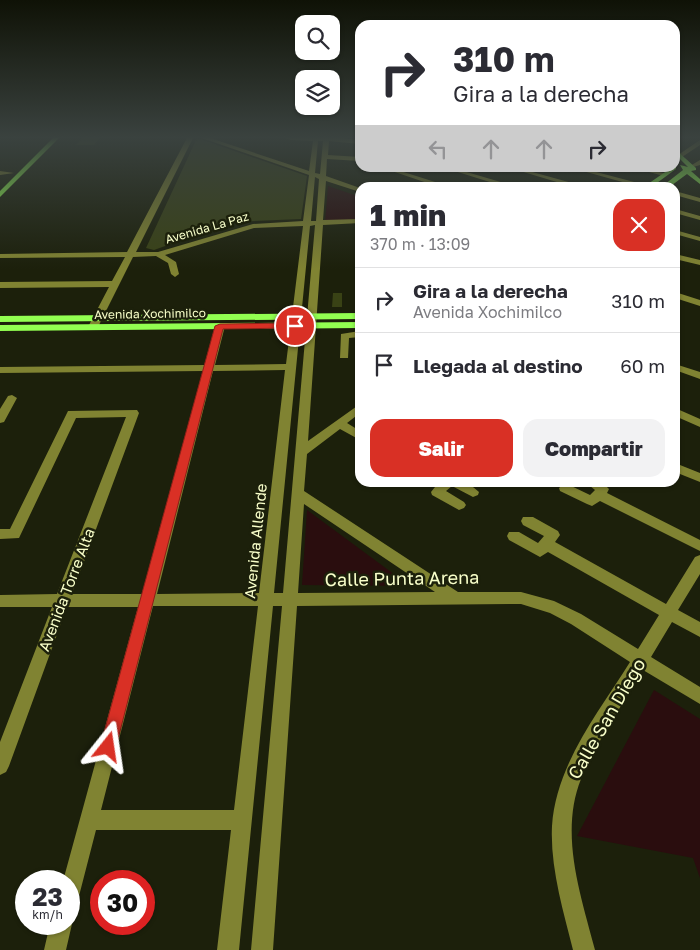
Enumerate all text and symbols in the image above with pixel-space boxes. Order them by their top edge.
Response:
map controls [295,15,340,115]
button: search [295,15,340,60]
text: 310 m [453,38,555,80]
icon: right [370,40,435,105]
button: layers [295,70,340,115]
text: Gira a la derecha [453,80,629,107]
icon: left [424,135,452,163]
icon: ahead [477,135,505,163]
icon: ahead [530,135,558,163]
icon: right [583,135,611,163]
text: 1 min [370,197,446,233]
button: close [613,199,665,251]
street label: Avenida La Paz [164,208,250,247]
text: 370 m · 13:09 [370,234,470,254]
text: Gira a la derecha [413,279,568,302]
icon: right [370,286,398,314]
text: 310 m [611,289,665,312]
text: Avenida Xochimilco [413,302,562,322]
street label: Avenida Xochimilco [94,305,206,322]
pin [274,305,316,347]
icon: arrive [281,312,309,340]
icon: arrive [370,351,398,379]
text: Llegada al destino [413,354,583,377]
text: 60 m [620,354,665,377]
button: Salir [370,419,513,477]
button: Compartir [523,419,665,477]
street label: Avenida Allende [240,482,270,599]
street label: Avenida Torre Alta [34,526,98,654]
street label: Calle Punta Arena [324,566,480,590]
street label: Calle San Diego [563,654,650,783]
position arrow [81,720,133,772]
speed limit sign: 30 [90,870,155,935]
text: 23 [32,881,63,912]
text: km/h [32,907,63,922]

